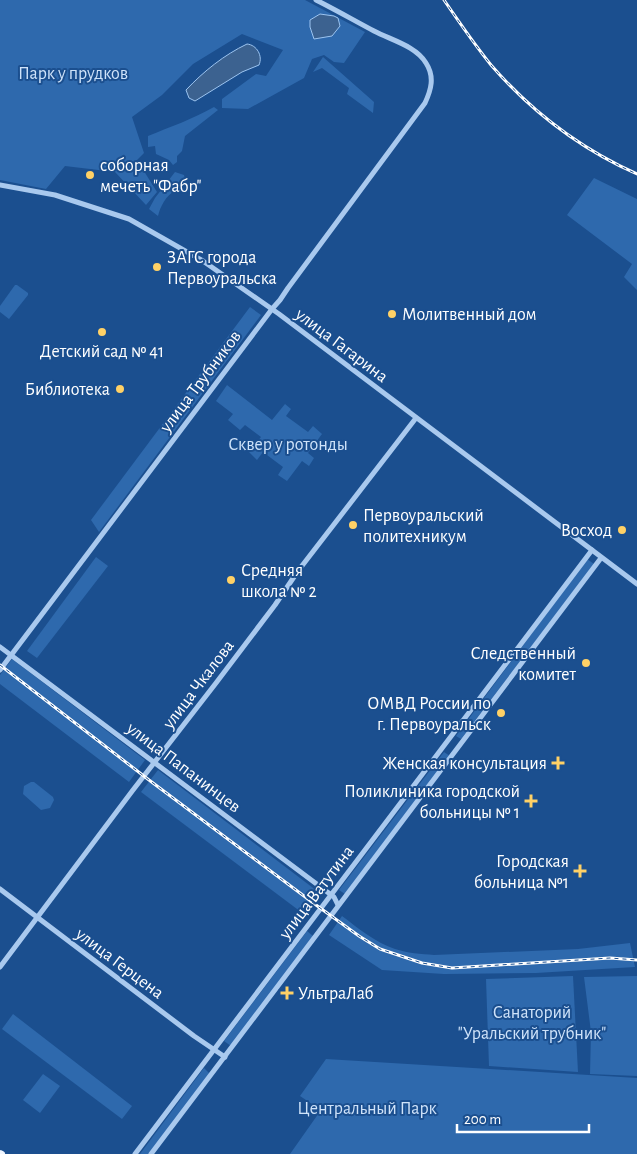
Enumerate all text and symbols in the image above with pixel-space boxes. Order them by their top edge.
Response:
park label: Парк у прудков [18,65,128,83]
place label: соборная мечеть "Фабр" [100,156,202,196]
marker: соборная мечеть "Фабр" [84,169,96,181]
place label: ЗАГС города Первоуральска [167,249,277,288]
marker: ЗАГС города Первоуральска [151,261,163,273]
street label: улица Гагарина [291,305,391,386]
place label: Молитвенный дом [402,306,537,324]
marker: Молитвенный дом [386,308,398,320]
marker: Детский сад № 41 [96,326,108,338]
street label: улица Трубников [155,327,245,437]
place label: Детский сад № 41 [40,343,164,361]
place label: Библиотека [25,380,110,399]
marker: Библиотека [114,383,126,395]
park label: Сквер у ротонды [228,436,348,454]
place label: Первоуральский политехникум [363,507,484,546]
marker: Первоуральский политехникум [347,519,359,531]
place label: Восход [561,522,612,540]
marker: Восход [616,524,628,536]
place label: Средняя школа № 2 [241,562,317,601]
marker: Средняя школа № 2 [225,574,237,586]
street label: улица Чкалова [159,637,238,733]
place label: Следственный комитет [470,645,577,684]
marker: Следственный комитет [580,657,592,669]
place label: ОМВД России по г. Первоуральск [367,695,492,734]
marker: ОМВД России по г. Первоуральск [495,707,507,719]
street label: улица Папанинцев [122,719,244,816]
place label: Женская консультация [382,755,547,773]
marker: Женская консультация [551,756,565,770]
place label: Поликлиника городской больницы № 1 [344,783,520,822]
marker: Поликлиника городской больницы № 1 [524,794,538,808]
street label: улица Ватутина [275,843,358,943]
place label: Городская больница №1 [474,853,569,892]
marker: Городская больница №1 [573,864,587,878]
street label: улица Герцена [71,924,167,1003]
place label: УльтраЛаб [298,984,374,1003]
marker: УльтраЛаб [280,986,294,1000]
park label: Санаторий "Уральский трубник" [458,1004,606,1043]
park label: Центральный Парк [297,1100,438,1118]
scale bar [457,1102,590,1134]
text: 200 m [464,1112,501,1127]

